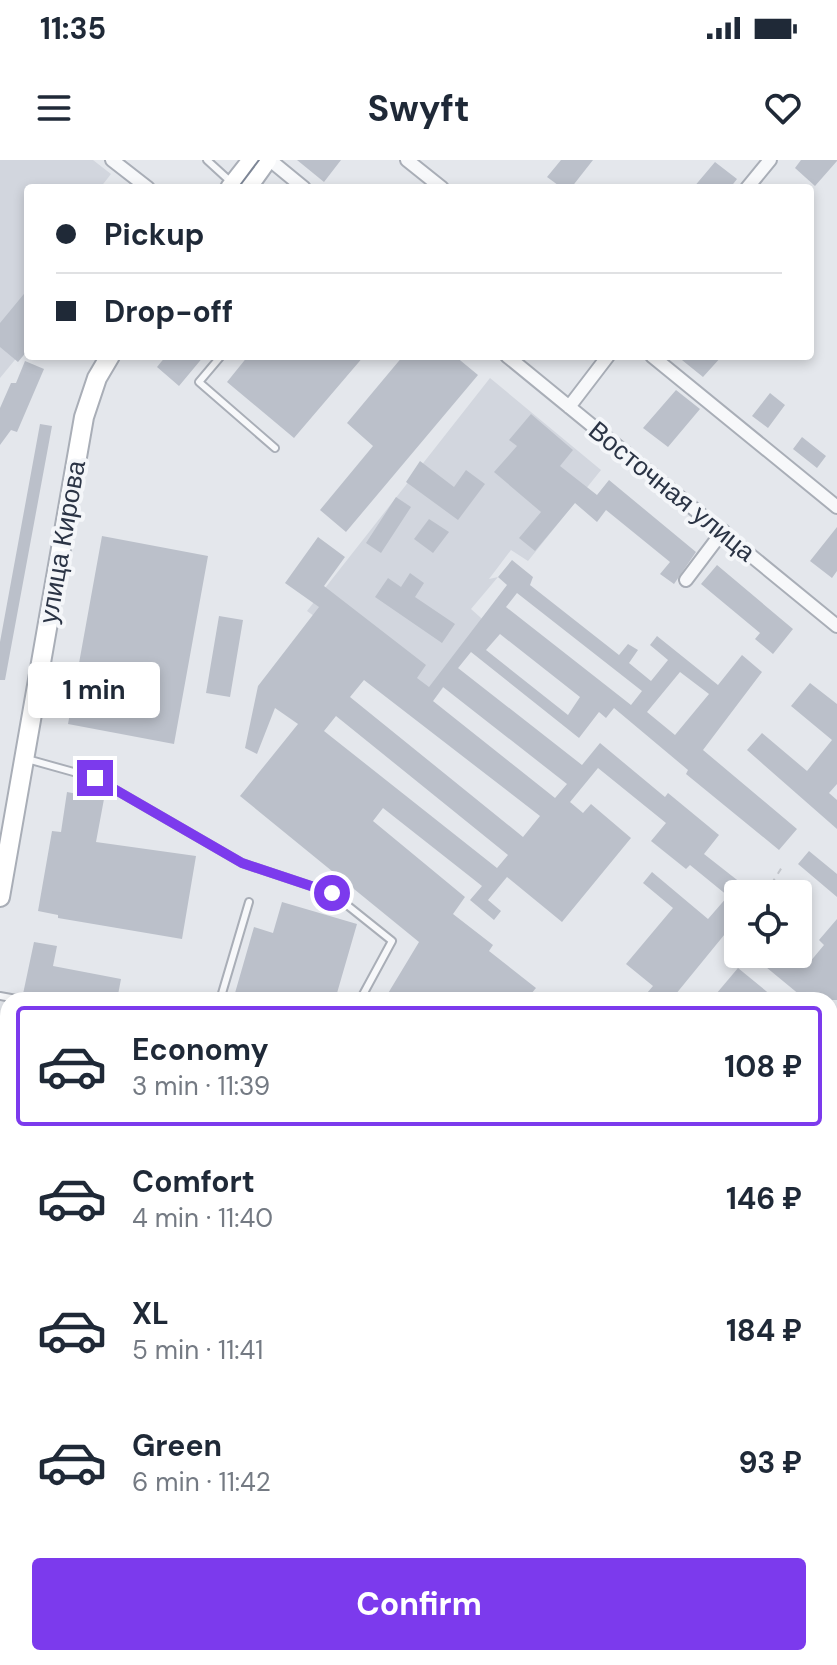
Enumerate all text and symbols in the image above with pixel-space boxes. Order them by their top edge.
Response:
text: 11:35 [40,9,106,48]
text: Swyft [368,85,469,132]
icon: menu [32,86,76,130]
icon: heart [761,86,805,130]
text: Pickup [104,215,204,254]
text: Drop-off [104,292,233,331]
street label: Восточная улица [582,413,763,569]
street label: улица Кирова [31,457,93,626]
callout: 1 min [29,662,161,718]
text: 1 min [62,673,126,707]
route end [77,760,113,796]
route start [314,875,350,911]
map controls [724,880,812,968]
button: locate [724,880,812,968]
icon: car [36,1030,108,1102]
text: Economy [132,1030,269,1069]
text: 108 ₽ [724,1047,802,1086]
text: 3 min · 11:39 [132,1069,270,1103]
icon: car [36,1162,108,1234]
text: Comfort [132,1162,255,1201]
text: 146 ₽ [726,1179,802,1218]
text: 4 min · 11:40 [132,1201,273,1235]
icon: car [36,1294,108,1366]
text: XL [132,1294,169,1333]
text: 184 ₽ [726,1311,802,1350]
text: 5 min · 11:41 [132,1333,263,1367]
icon: car [36,1426,108,1498]
text: Green [132,1426,222,1465]
text: 93 ₽ [738,1443,802,1482]
text: 6 min · 11:42 [132,1465,271,1499]
button: Confirm [32,1558,806,1650]

